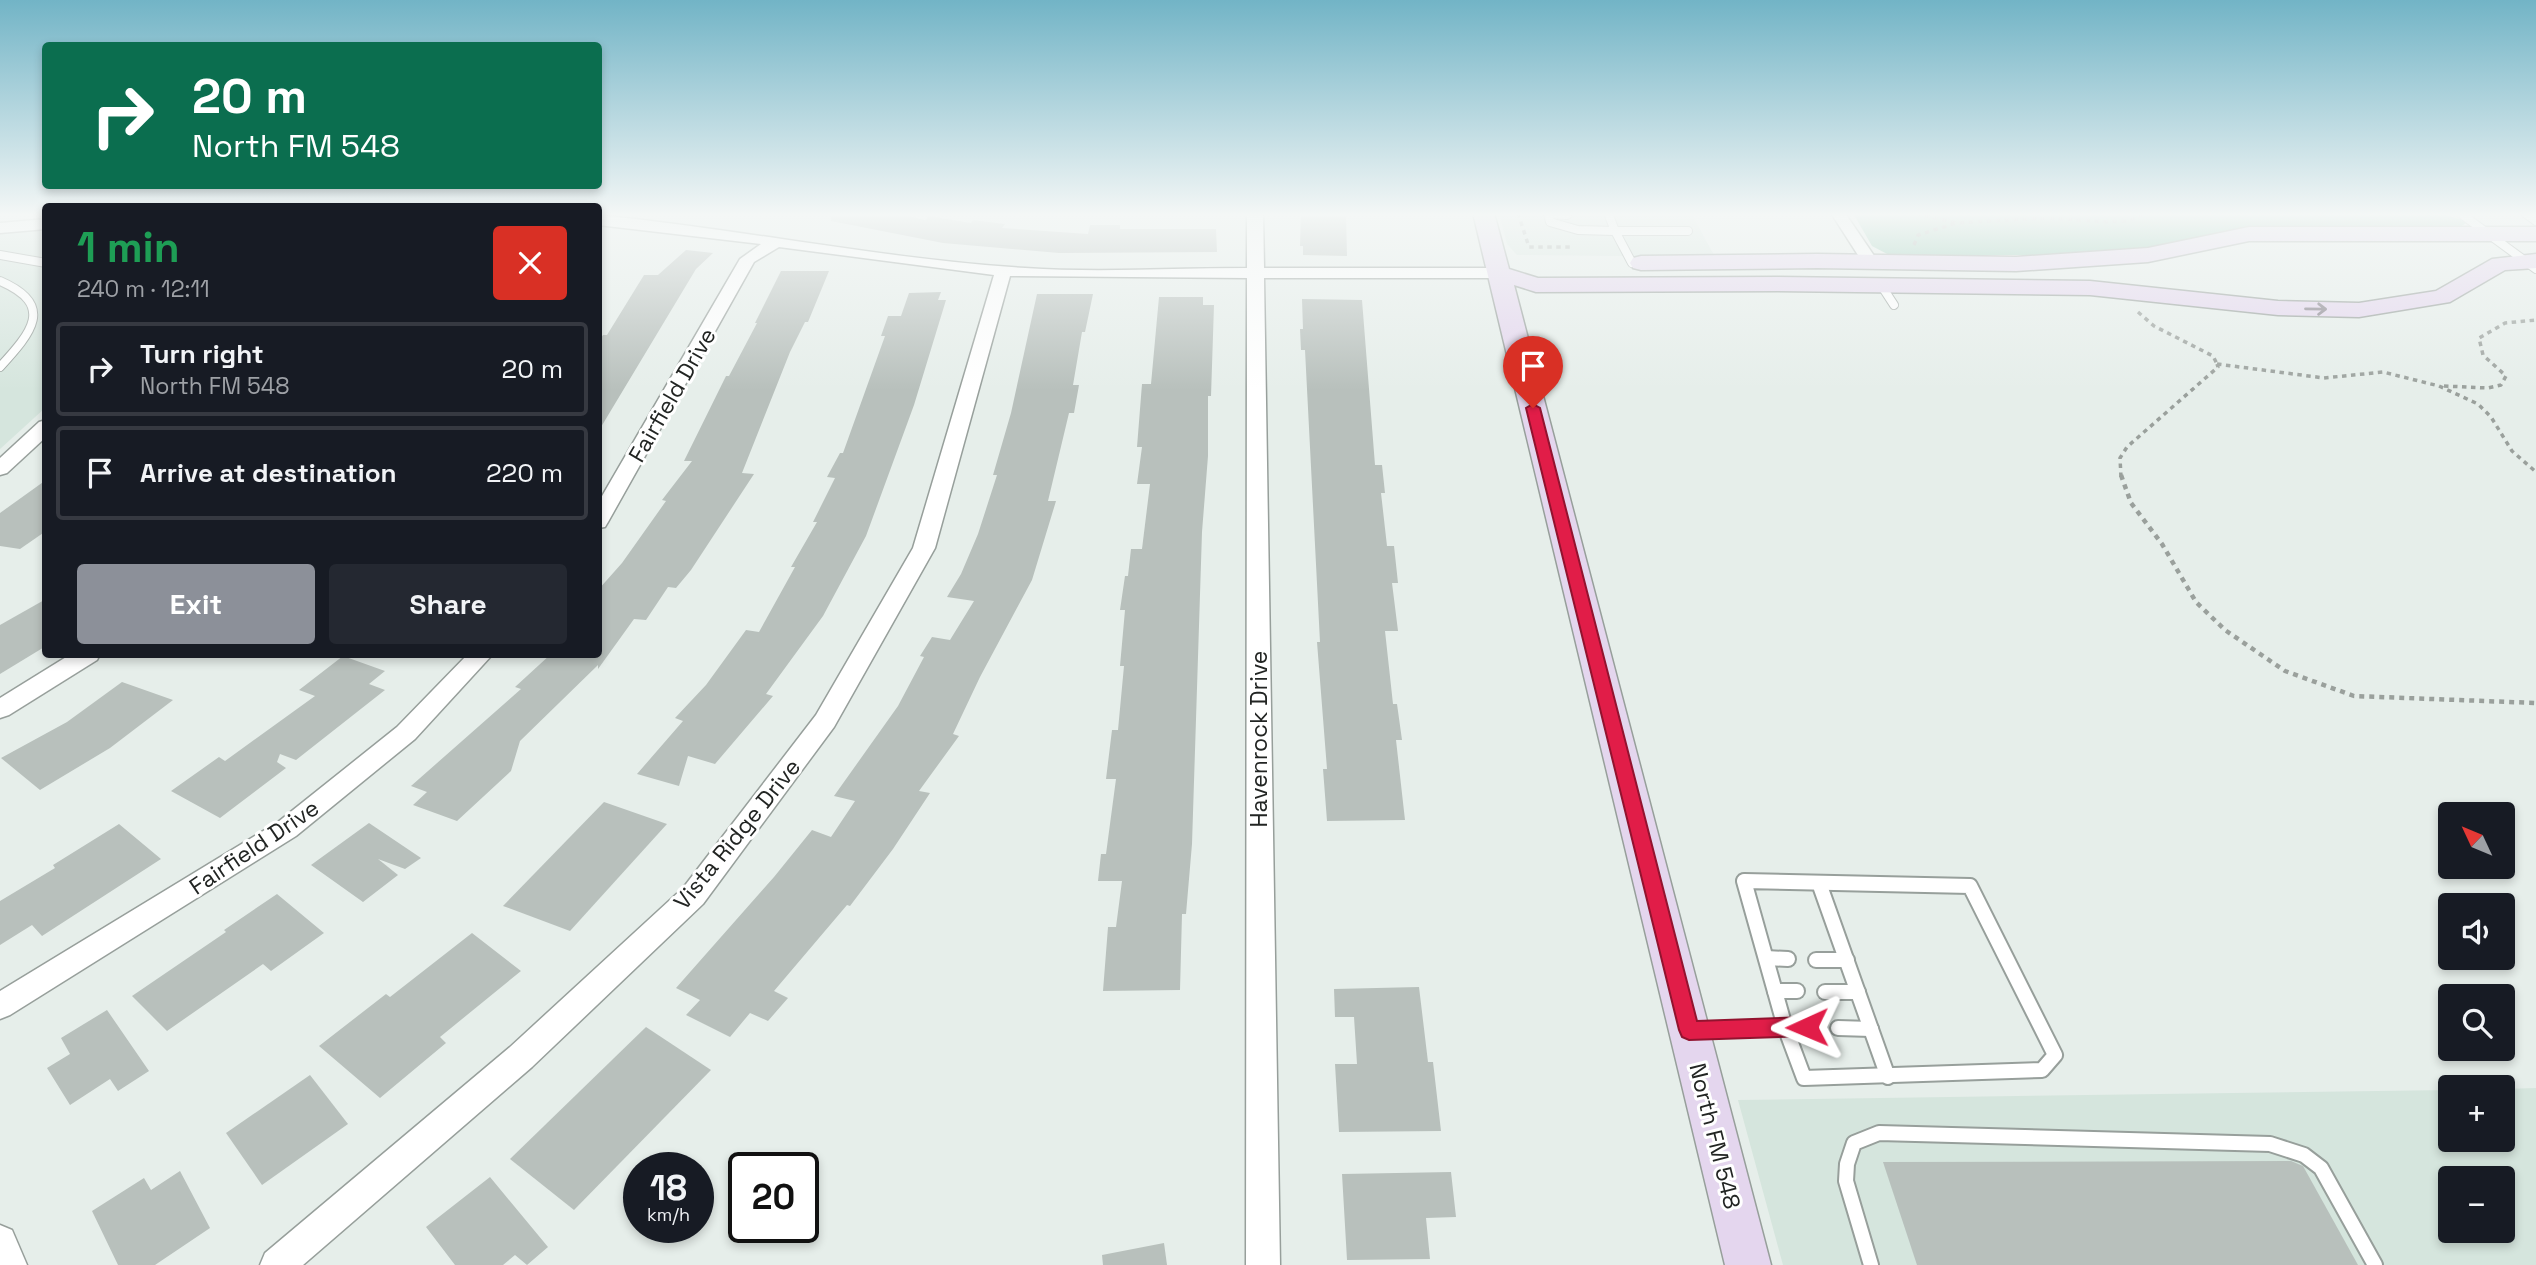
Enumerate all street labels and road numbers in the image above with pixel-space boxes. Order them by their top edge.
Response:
street label: Fairfield Drive [621,323,723,467]
street label: Havenrock Drive [1244,651,1274,827]
street label: Vista Ridge Drive [667,752,807,916]
street label: Fairfield Drive [183,793,325,901]
street label: North FM 548 [1682,1060,1748,1212]

